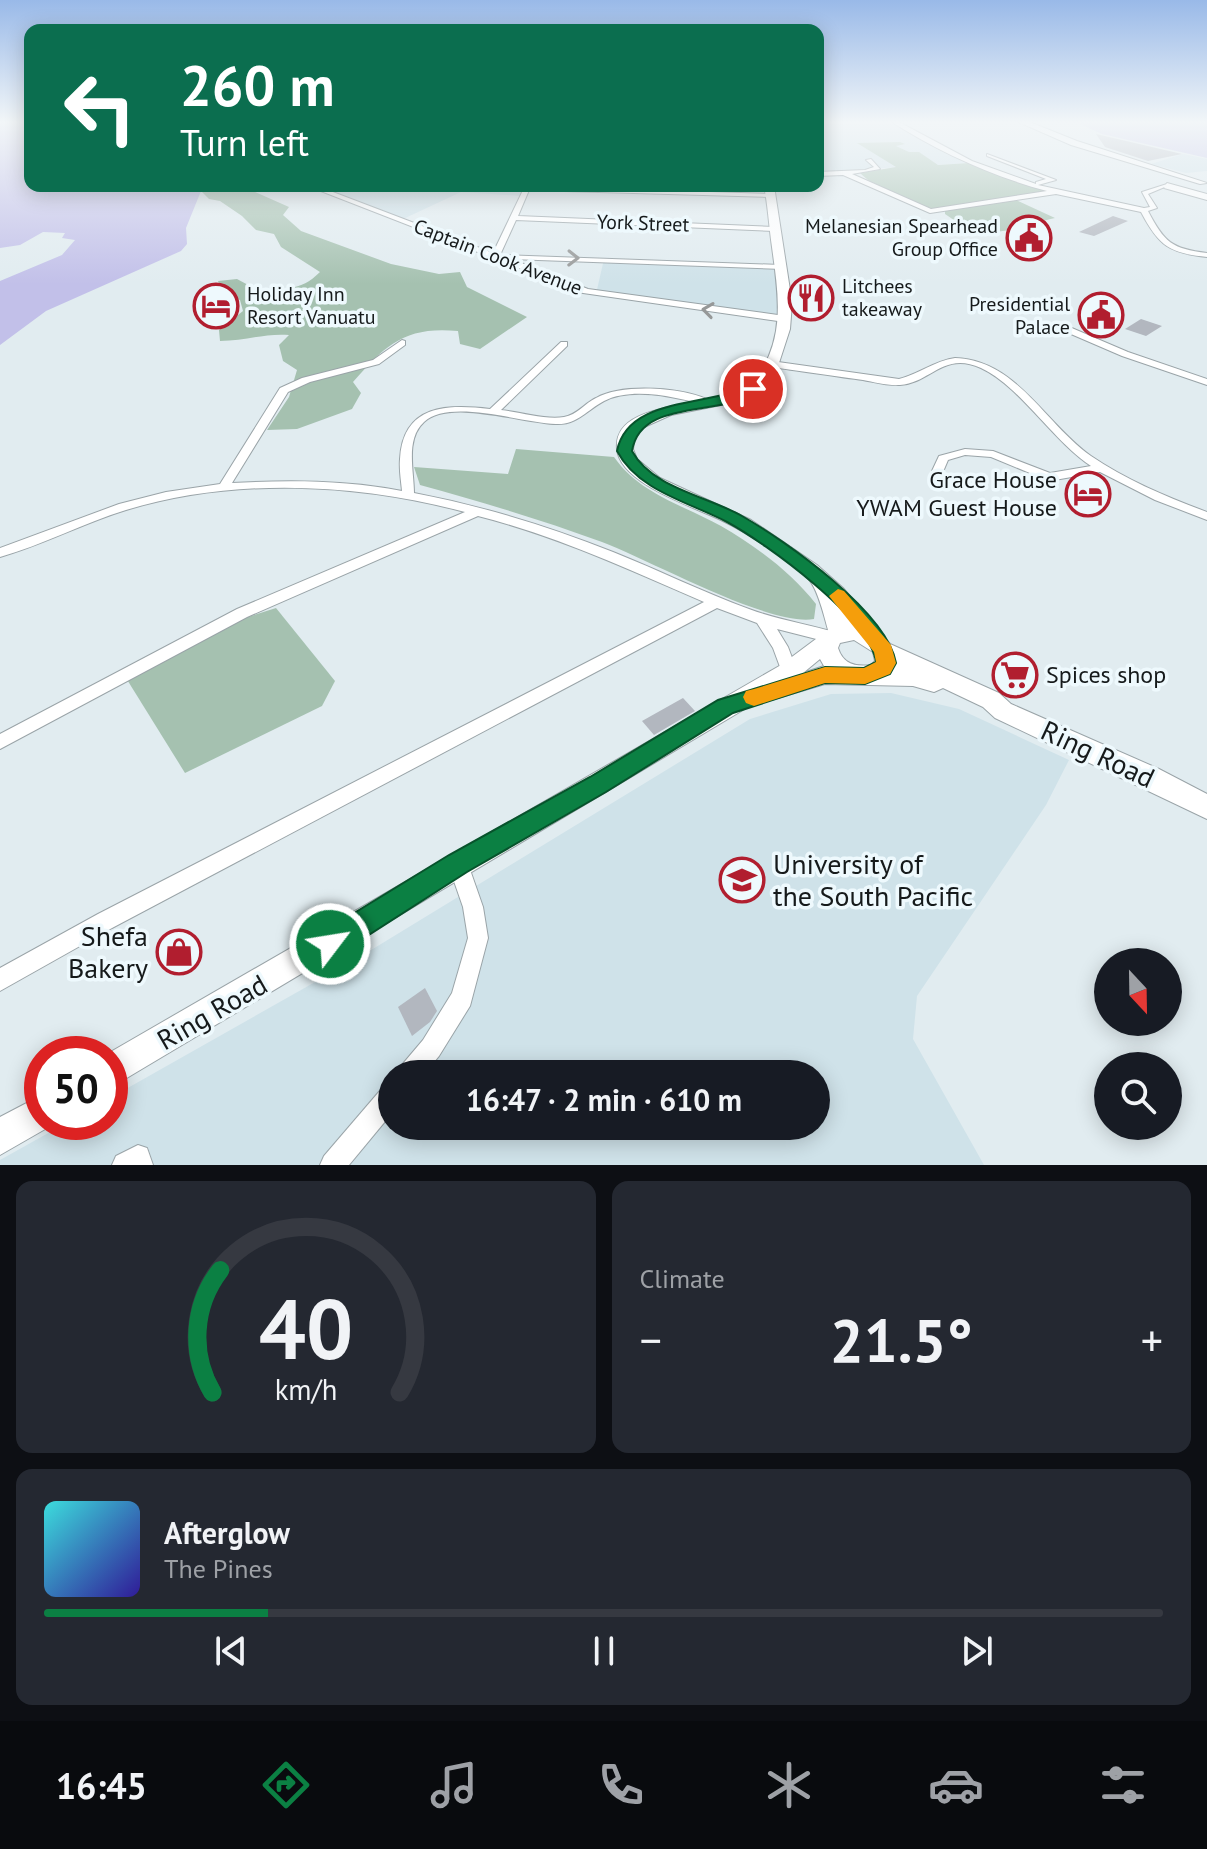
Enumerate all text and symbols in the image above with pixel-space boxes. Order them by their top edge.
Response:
text: 260 m [180,49,335,121]
icon: left [48,56,152,160]
text: Turn left [180,119,309,166]
street label: York Street [596,208,690,238]
street label: Captain Cook Avenue [410,213,586,301]
place label: Melanesian Spearhead Group Office [805,213,998,262]
public building icon: Melanesian Spearhead Group Office [1005,214,1053,262]
one-way arrow [567,250,580,267]
place label: Litchees takeaway [842,273,923,322]
restaurant icon: Litchees takeaway [787,274,835,322]
place label: Holiday Inn Resort Vanuatu [247,281,376,330]
hotel icon: Holiday Inn Resort Vanuatu [192,282,240,330]
place label: Presidential Palace [969,291,1070,340]
public building icon: Presidential Palace [1077,291,1125,339]
one-way arrow [701,301,714,318]
pin [719,355,787,423]
icon: arrive [731,367,775,411]
place label: Grace House YWAM Guest House [856,464,1057,523]
hotel icon: Grace House YWAM Guest House [1064,470,1112,518]
supermarket icon: Spices shop [991,651,1039,699]
place label: Spices shop [1046,659,1166,690]
street label: Ring Road [1035,711,1161,796]
place label: University of the South Pacific [773,845,973,914]
school or university icon: University of the South Pacific [718,856,766,904]
position arrow [288,902,372,986]
place label: Shefa Bakery [68,917,148,986]
shop icon: Shefa Bakery [155,928,203,976]
north arrow [1094,948,1182,1036]
map controls [1094,948,1182,1140]
street label: Ring Road [150,965,274,1058]
speed limit sign: 50 [24,1036,128,1140]
button: search [1094,1052,1182,1140]
text: 16:47 · 2 min · 610 m [466,1080,742,1119]
text: Climate [640,1262,725,1295]
text: 40 [259,1274,353,1382]
text: 21.5° [830,1301,973,1379]
text: − [640,1311,662,1368]
text: + [1141,1311,1163,1368]
text: km/h [274,1371,337,1408]
text: Afterglow [164,1513,290,1552]
text: The Pines [164,1552,273,1585]
icon: previous [209,1629,253,1673]
icon: pause [582,1629,626,1673]
icon: next [955,1629,999,1673]
icon: directions [258,1757,314,1813]
icon: music [426,1757,482,1813]
icon: phone [593,1757,649,1813]
icon: climate [761,1757,817,1813]
icon: car [928,1757,984,1813]
icon: filters [1095,1757,1151,1813]
text: 16:45 [56,1762,147,1809]

